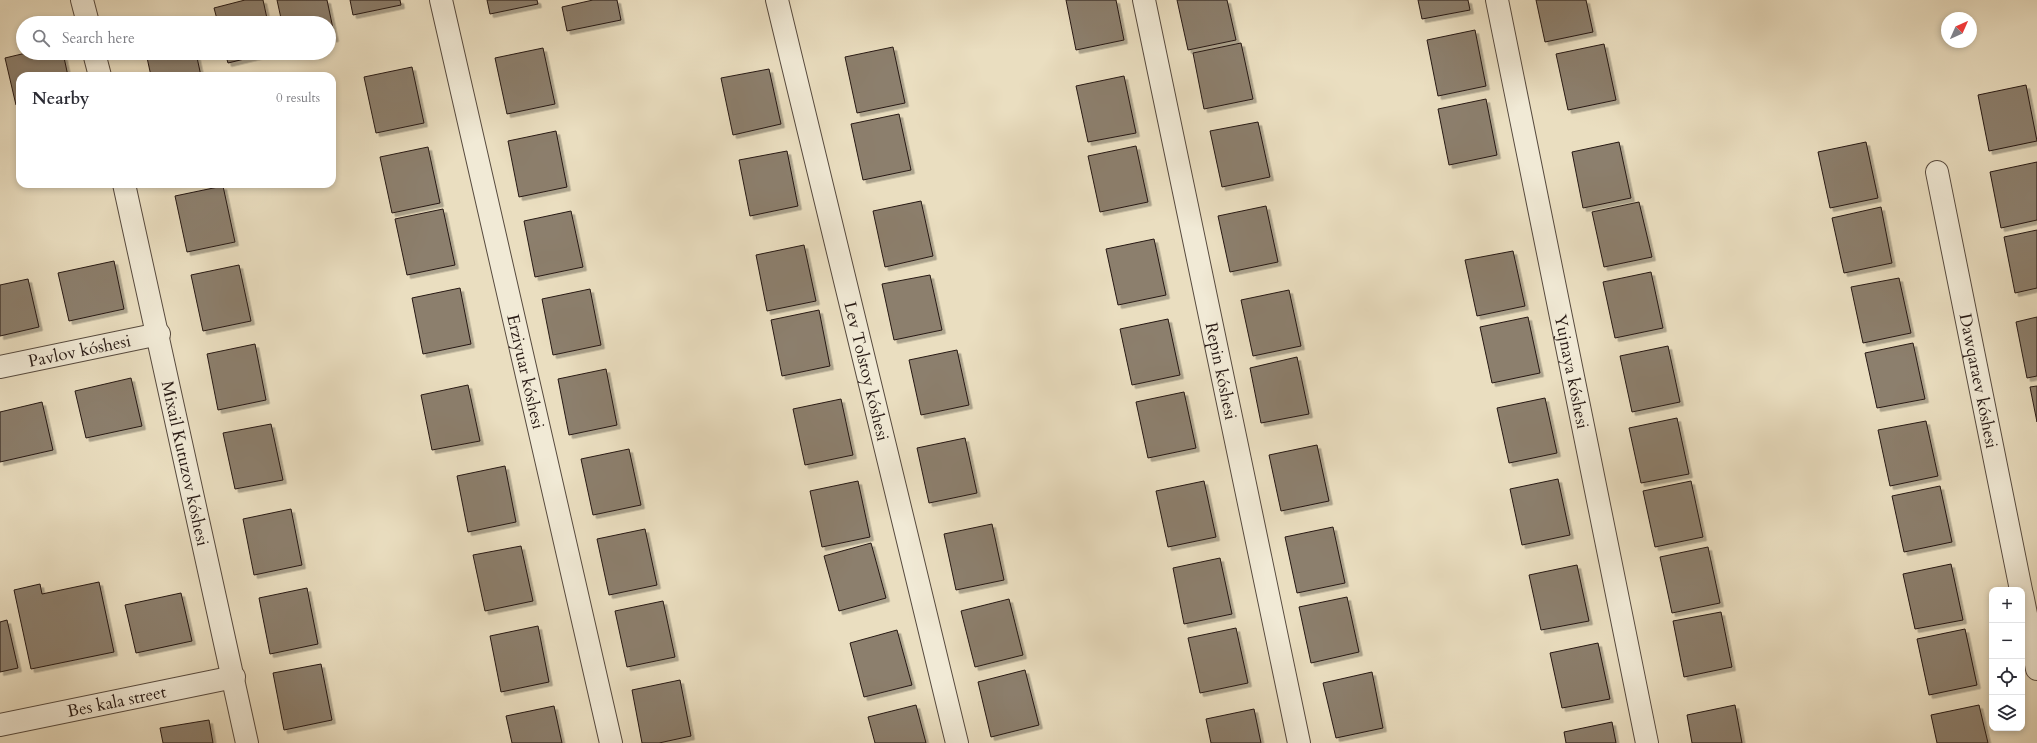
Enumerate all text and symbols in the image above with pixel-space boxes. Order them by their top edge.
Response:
north arrow [1941,12,1977,48]
search box [16,16,336,60]
icon: search [30,27,52,49]
text: Search here [62,28,135,48]
text: Nearby [32,87,89,110]
text: 0 results [276,89,320,107]
street label: Lev Tolstoy kóshesi [839,299,895,443]
street label: Dawqaraev kóshesi [1954,311,2004,451]
street label: Erziyuar kóshesi [502,312,550,431]
street label: Yujnaya kóshesi [1549,312,1595,431]
street label: Repin kóshesi [1200,320,1243,422]
street label: Pavlov kóshesi [26,329,133,372]
street label: Mixail Kutuzov kóshesi [156,379,215,548]
map controls [1989,587,2025,731]
button: + [1989,587,2025,623]
button: − [1989,623,2025,659]
button: locate [1989,659,2025,695]
street label: Bes kala street [65,680,169,722]
button: layers [1989,695,2025,731]

